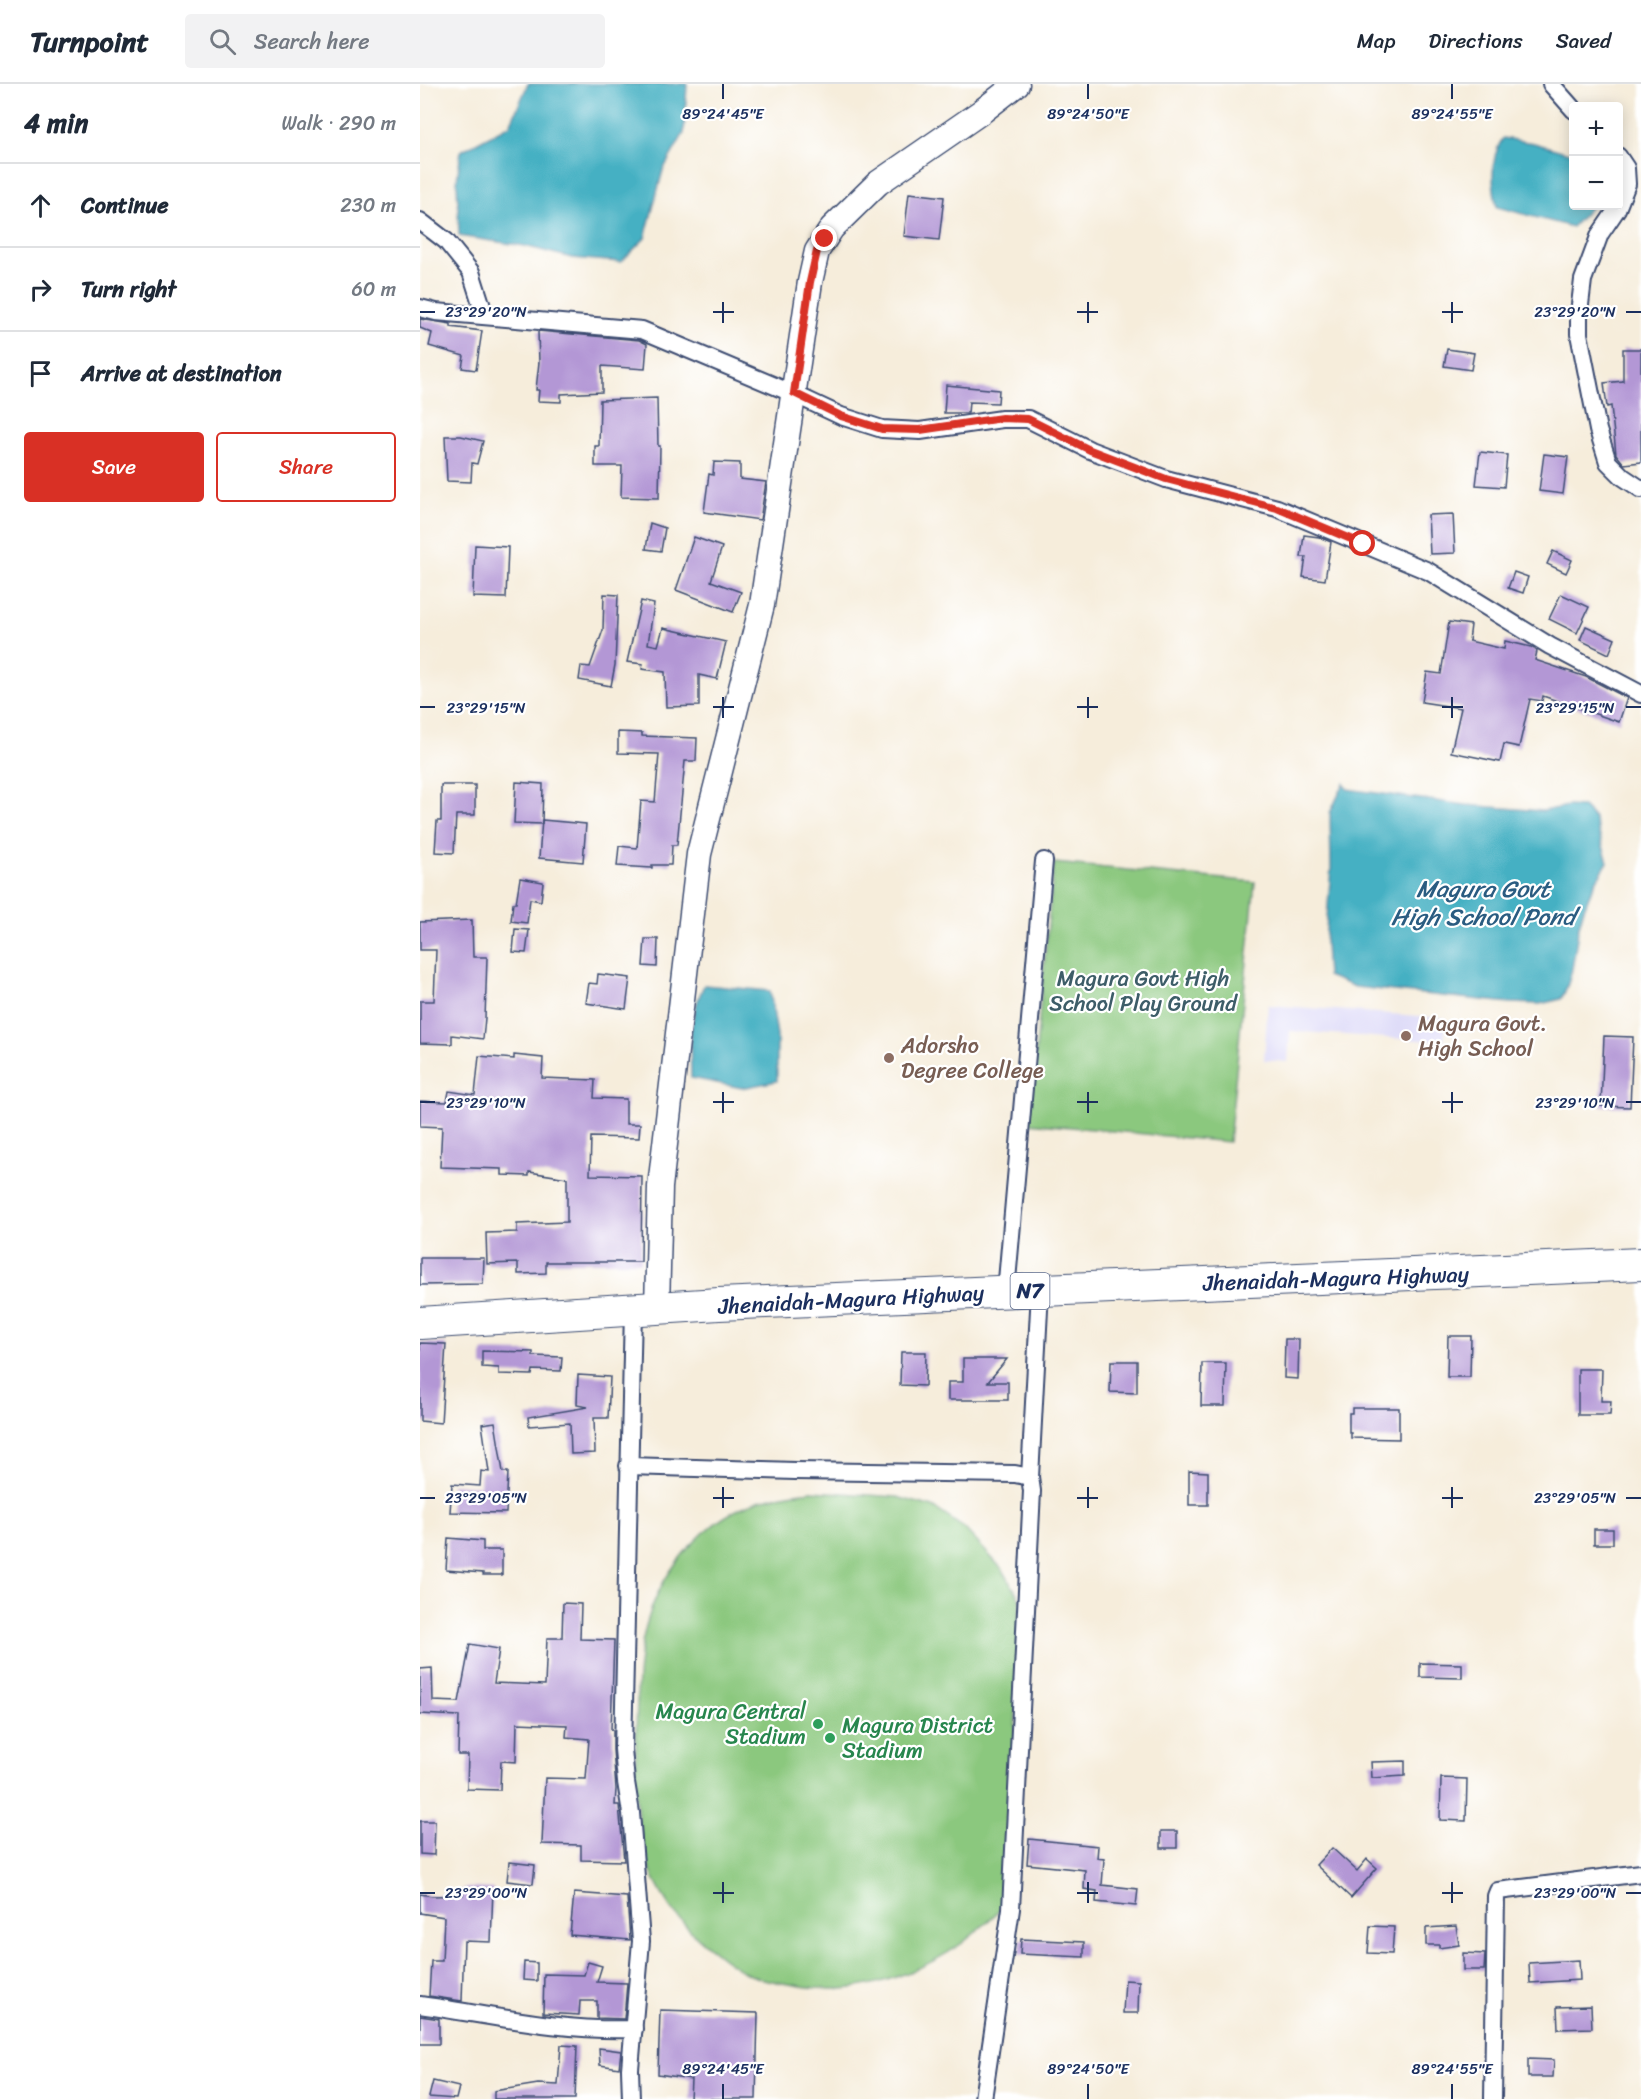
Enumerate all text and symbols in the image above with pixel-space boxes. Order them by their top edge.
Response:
search box [185,14,605,68]
text: Turnpoint [30,17,149,66]
text: Search here [254,22,370,61]
text: Map [1357,22,1395,60]
text: Directions [1428,22,1523,60]
text: Saved [1556,22,1611,60]
icon: search [206,25,239,58]
text: 4 min [24,100,88,146]
text: 89°24'45"E [682,101,765,127]
text: 89°24'50"E [1047,101,1130,127]
text: 89°24'55"E [1411,101,1494,127]
map controls [1569,102,1623,210]
button: + [1569,102,1623,156]
text: Walk · 290 m [281,106,396,141]
button: − [1569,156,1623,210]
text: Continue [81,186,169,225]
text: 230 m [340,188,396,223]
icon: ahead [24,189,57,222]
route end [811,225,837,251]
text: Turn right [81,270,176,309]
text: 60 m [351,272,396,307]
icon: right [24,273,57,306]
text: 23°29'20"N [445,299,527,325]
text: 23°29'20"N [1534,299,1616,325]
text: Arrive at destination [81,354,282,393]
icon: arrive [24,357,57,390]
button: Save [24,432,204,502]
button: Share [216,432,396,502]
route start [1349,530,1375,556]
text: 23°29'15"N [447,695,526,721]
text: 23°29'15"N [1536,695,1615,721]
water label: Magura Govt High School Pond [1391,868,1581,938]
park label: Magura Govt High School Play Ground [1049,959,1238,1023]
place label: Magura Govt. High School [1418,1004,1547,1068]
place label: Adorsho Degree College [900,1026,1044,1090]
marker: Magura Govt. High School [1399,1029,1413,1043]
marker: Adorsho Degree College [882,1051,896,1065]
text: 23°29'10"N [446,1090,526,1116]
text: 23°29'10"N [1535,1090,1615,1116]
street label: Jhenaidah-Magura Highway [1201,1254,1470,1303]
street label: Jhenaidah-Magura Highway [716,1273,986,1326]
road number: N7 [1010,1273,1050,1309]
text: 23°29'05"N [445,1485,528,1511]
text: 23°29'05"N [1534,1485,1617,1511]
place label: Magura Central Stadium [655,1692,807,1756]
place label: Magura District Stadium [842,1706,994,1770]
marker: Magura Central Stadium [811,1717,825,1731]
marker: Magura District Stadium [823,1731,837,1745]
text: 23°29'00"N [445,1880,528,1906]
text: 23°29'00"N [1534,1880,1617,1906]
text: 89°24'45"E [682,2056,765,2082]
text: 89°24'50"E [1047,2056,1130,2082]
text: 89°24'55"E [1411,2056,1494,2082]

